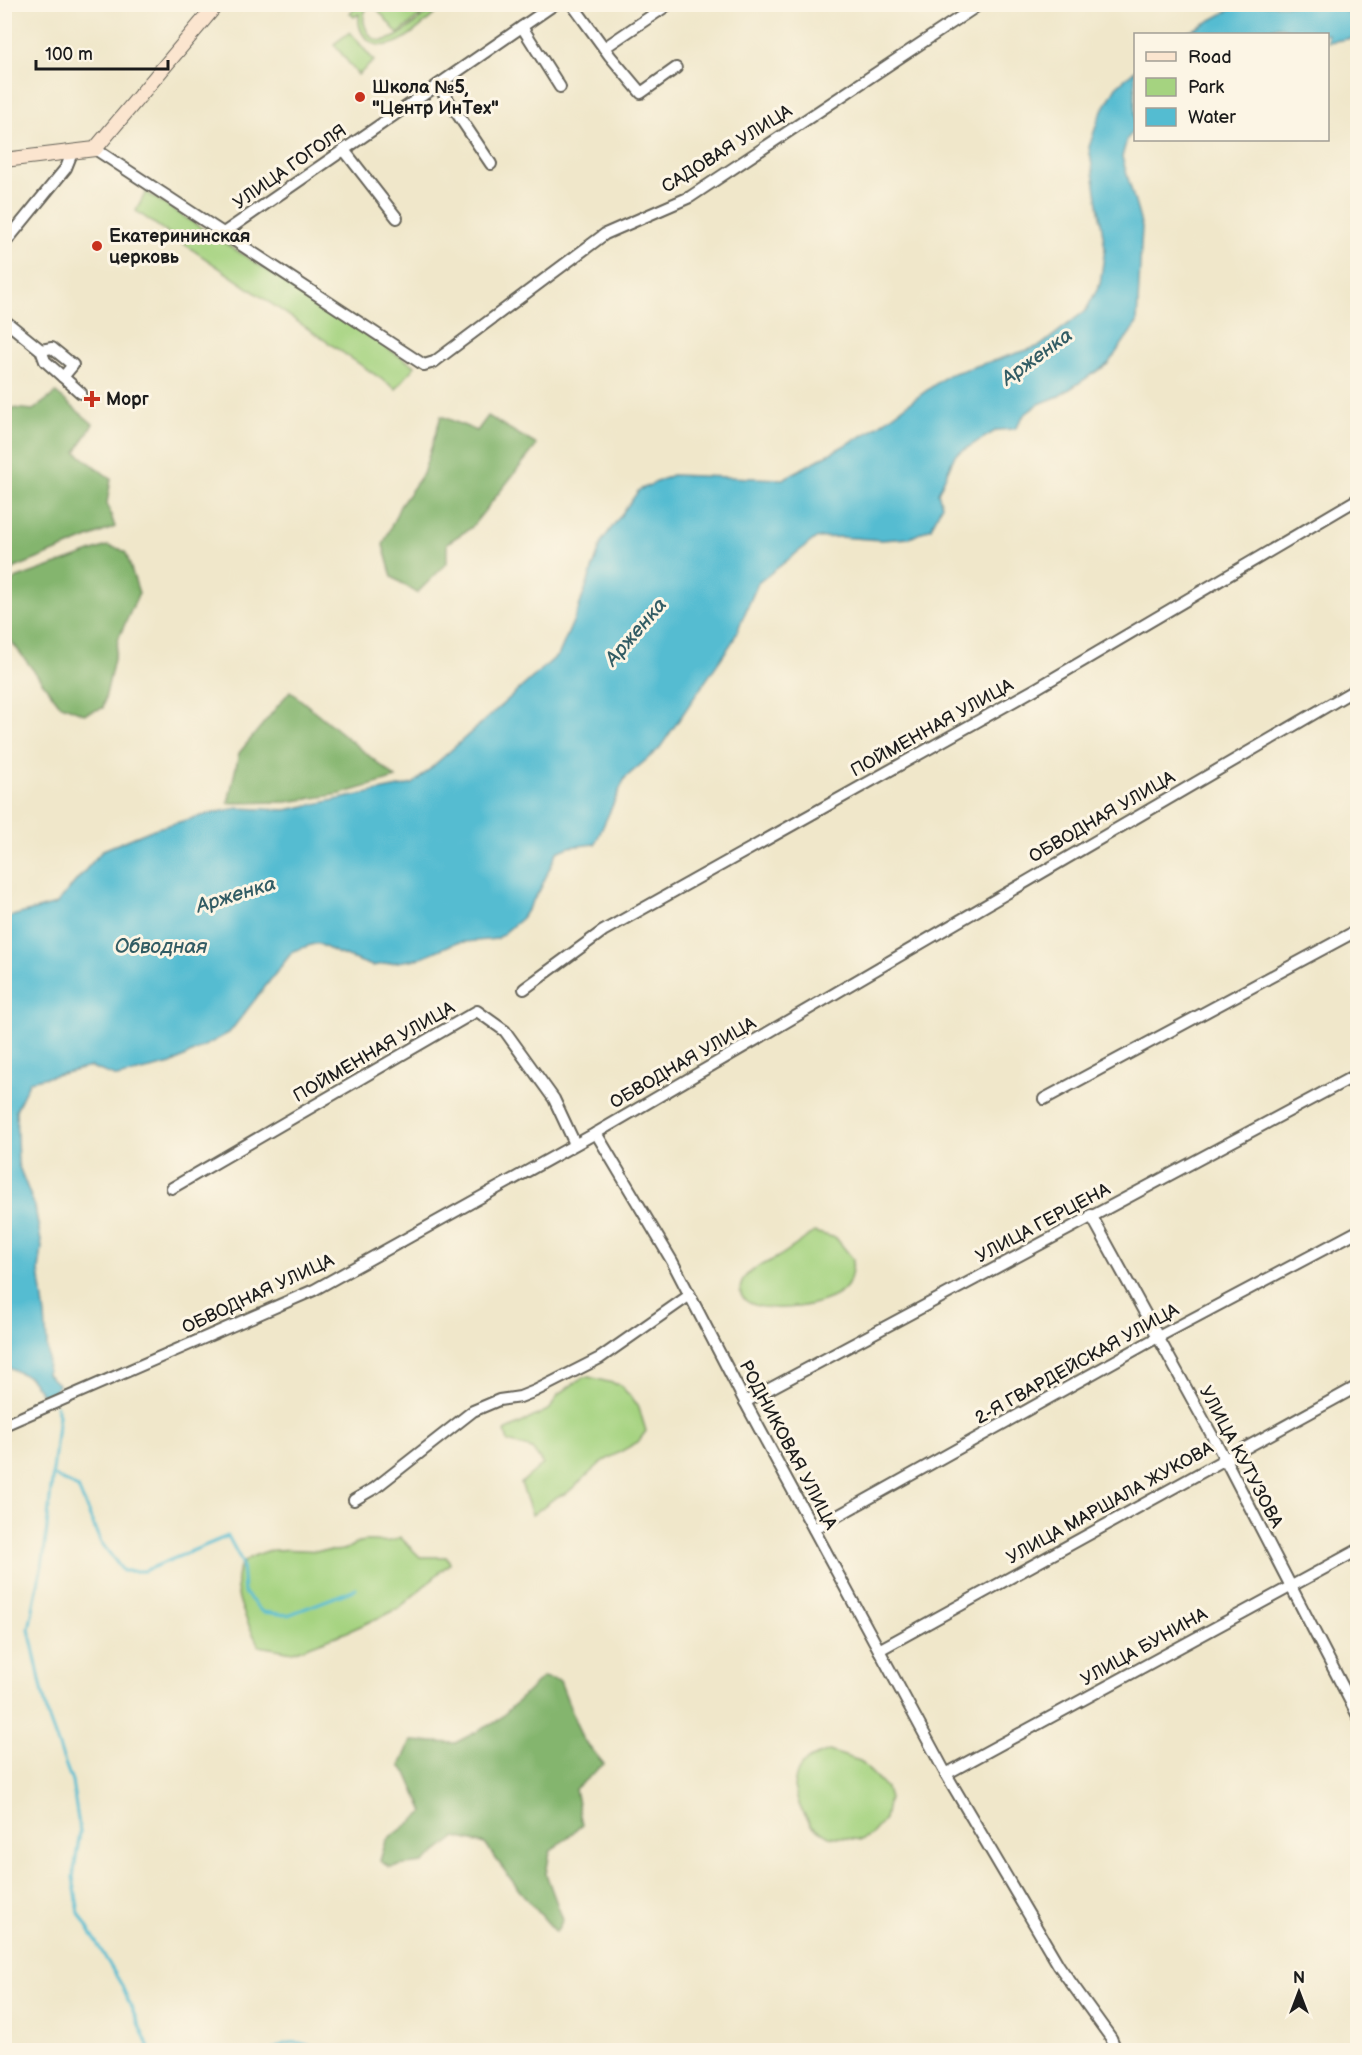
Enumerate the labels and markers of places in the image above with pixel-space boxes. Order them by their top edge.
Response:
place label: Школа №5, "Центр ИнТех" [372,77,499,119]
marker: Школа №5, "Центр ИнТех" [353,90,367,104]
place label: Екатерининская церковь [109,226,250,268]
marker: Екатерининская церковь [90,239,104,253]
place label: Морг [106,389,149,410]
marker: Морг [83,390,101,408]

